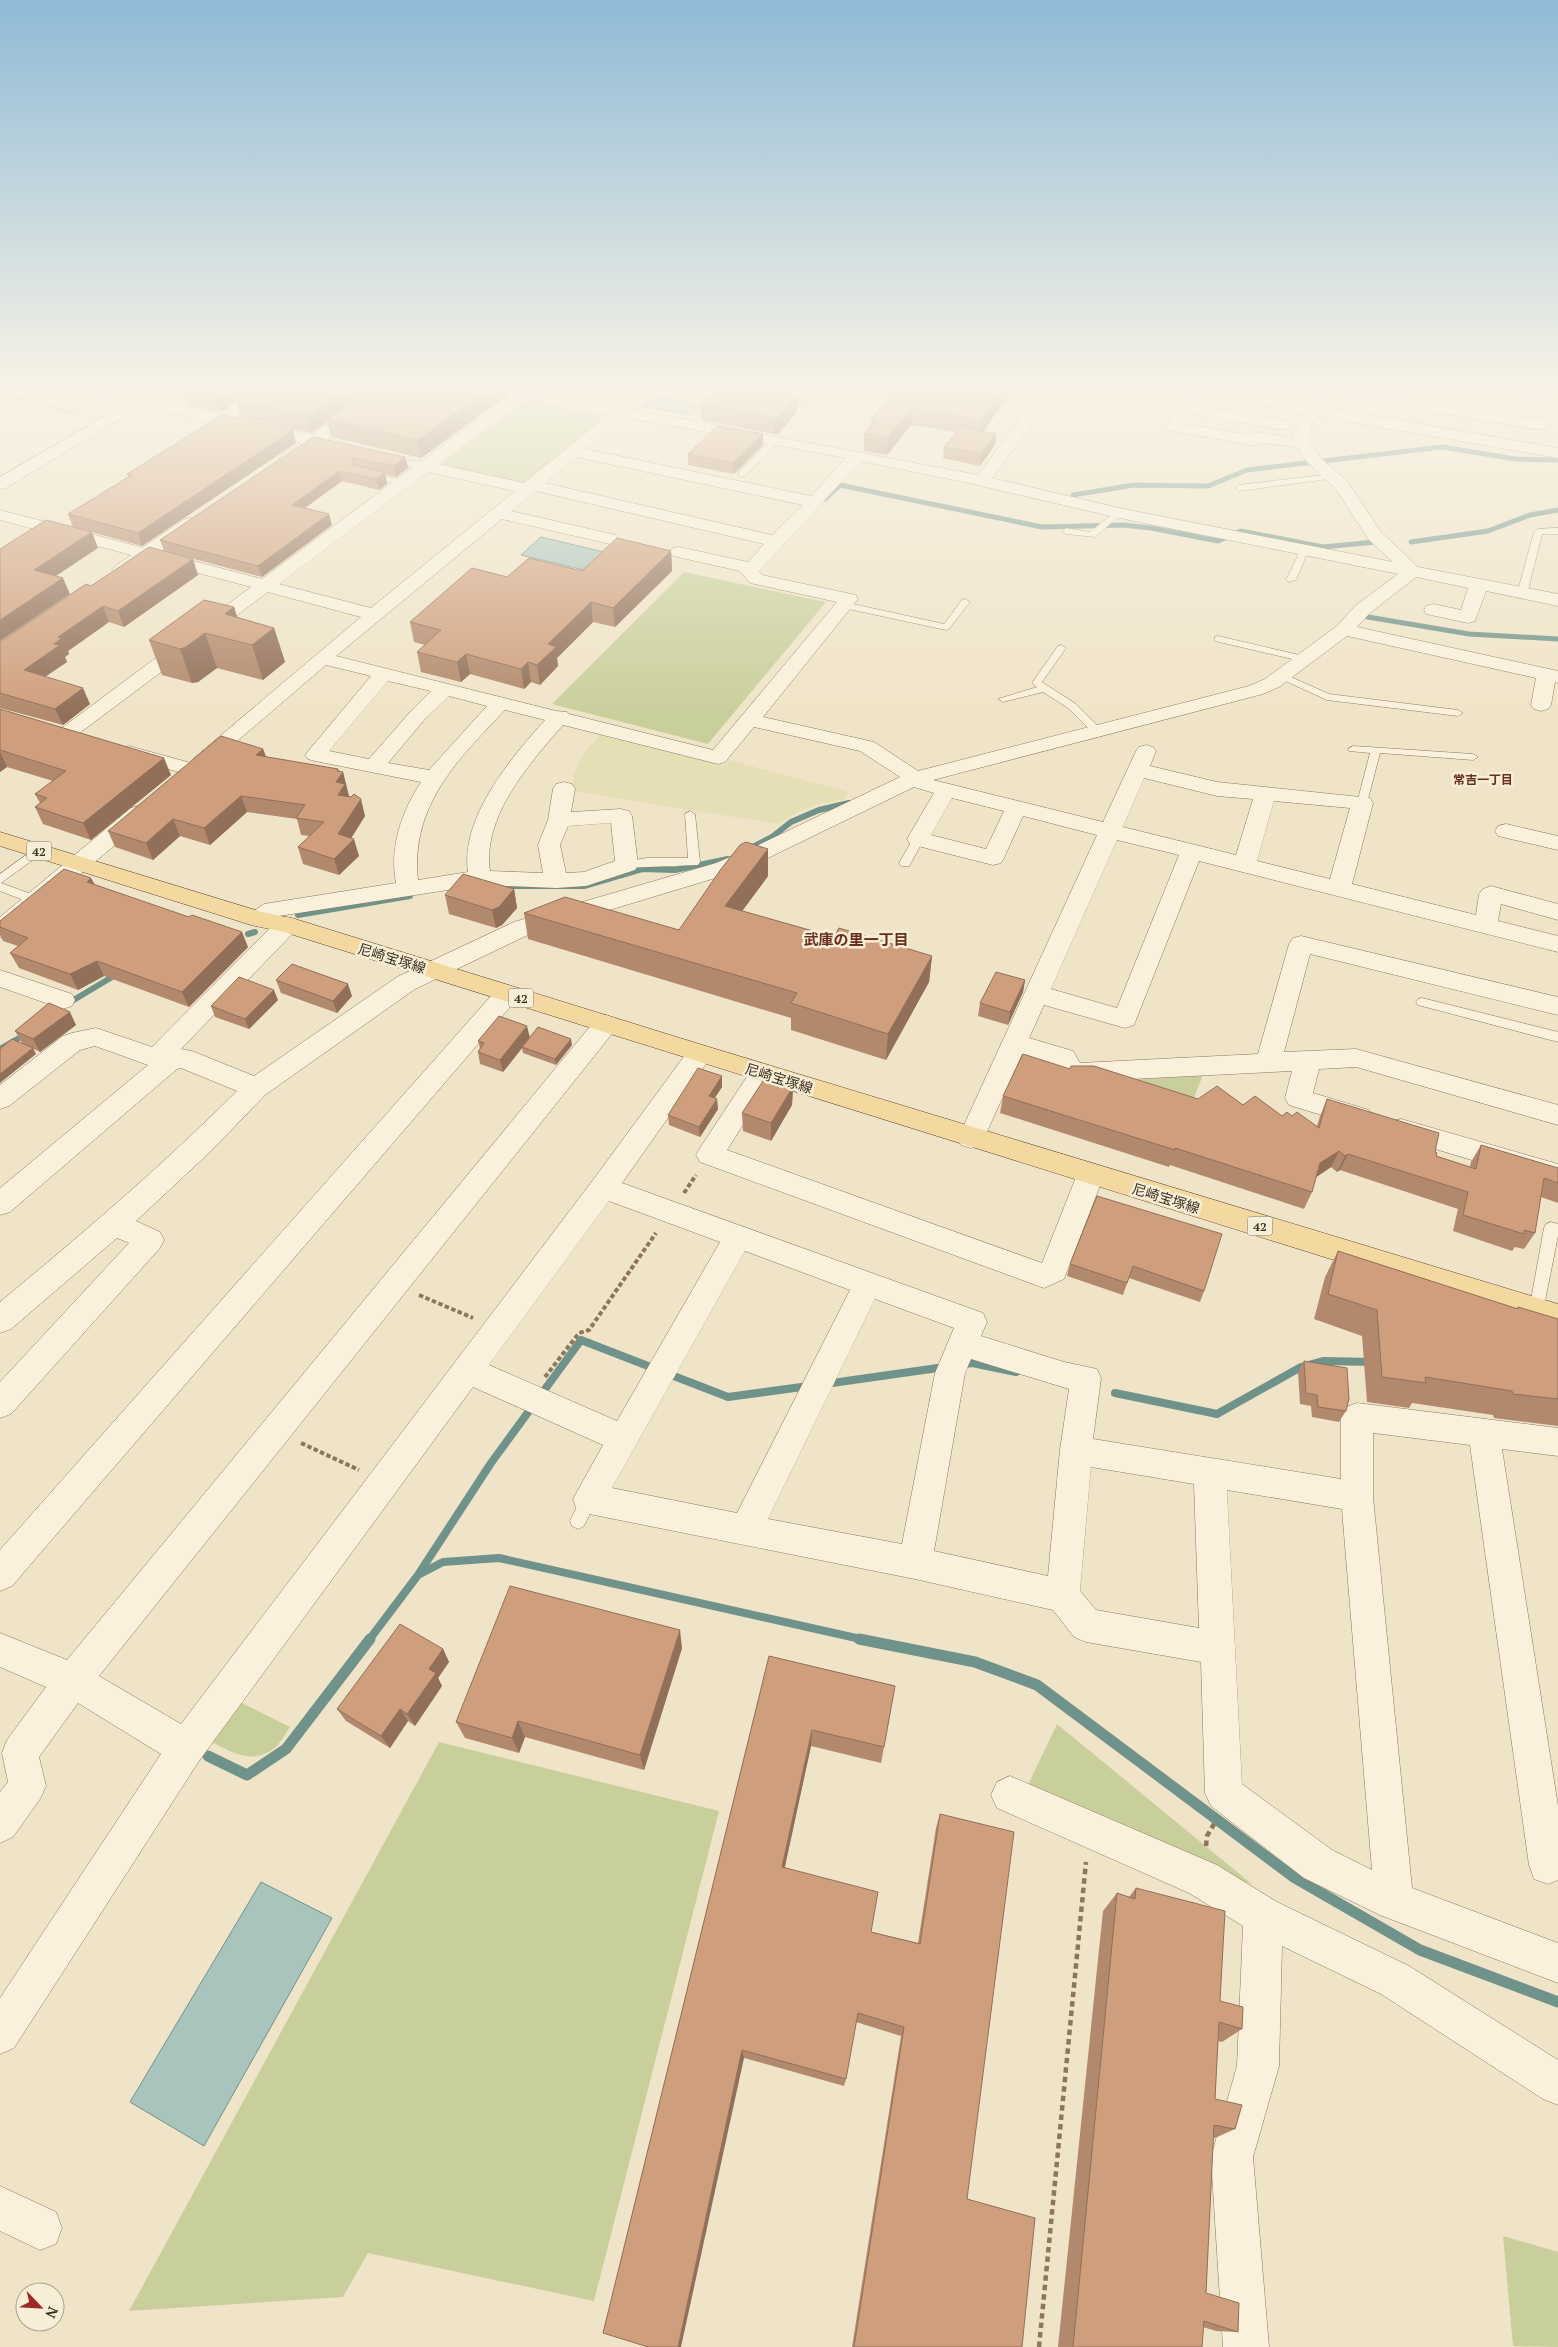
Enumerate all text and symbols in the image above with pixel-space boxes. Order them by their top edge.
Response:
district label: 常吉一丁目 [1453,772,1513,787]
road number: 42 [26,841,52,860]
district label: 武庫の里一丁目 [803,929,909,949]
street label: 尼崎宝塚線 [356,939,428,977]
road number: 42 [508,988,534,1008]
street label: 尼崎宝塚線 [743,1059,815,1097]
street label: 尼崎宝塚線 [1130,1179,1202,1217]
road number: 42 [1248,1216,1272,1236]
north arrow [15,2282,65,2332]
text: N [41,2304,63,2322]

